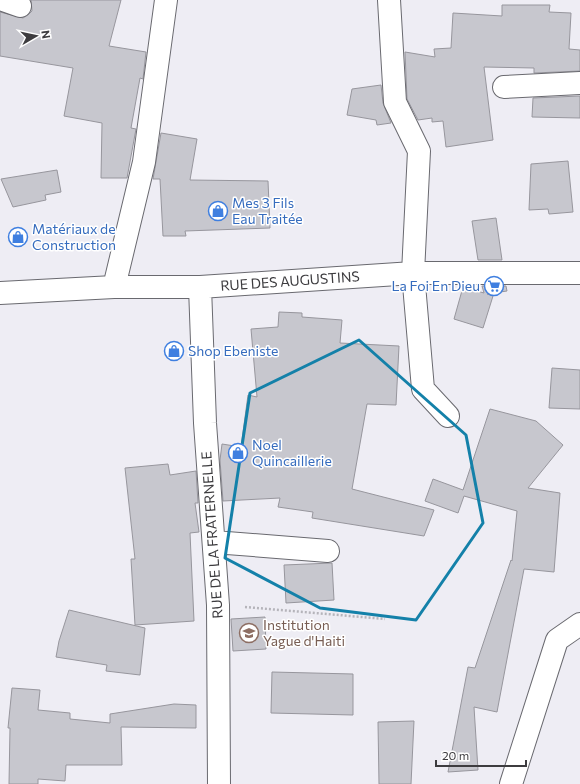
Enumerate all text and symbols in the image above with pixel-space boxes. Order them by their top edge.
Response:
north arrow [16,16,56,56]
text: N [39,29,53,39]
place label: Mes 3 Fils Eau Traitée [232,194,303,227]
shop icon: Mes 3 Fils Eau Traitée [207,200,229,222]
place label: Matériaux de Construction [32,220,116,253]
shop icon: Matériaux de Construction [7,226,29,248]
street label: RUE DES AUGUSTINS [220,267,360,294]
supermarket icon: La Foi En Dieu [483,275,505,297]
place label: La Foi En Dieu [391,277,480,294]
shop icon: Shop Ebeniste [163,340,185,362]
place label: Shop Ebeniste [188,342,279,359]
place label: Noel Quincaillerie [252,436,332,469]
shop icon: Noel Quincaillerie [227,442,249,464]
street label: RUE DE LA FRATERNELLE [197,451,226,619]
place label: Institution Yague d'Haiti [263,616,345,649]
school or university icon: Institution Yague d'Haiti [238,622,260,644]
scale bar [436,742,526,768]
text: 20 m [442,748,469,762]

